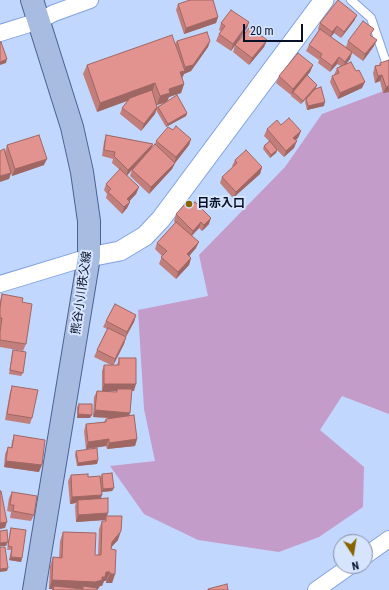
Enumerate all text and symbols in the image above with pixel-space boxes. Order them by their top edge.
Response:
scale bar [245,16,305,42]
text: 20 m [250,24,274,38]
place label: 日赤入口 [197,197,245,211]
marker: 日赤入口 [184,199,194,209]
street label: 熊谷小川秩父線 [69,250,95,336]
north arrow [333,534,373,574]
text: N [351,558,360,572]

